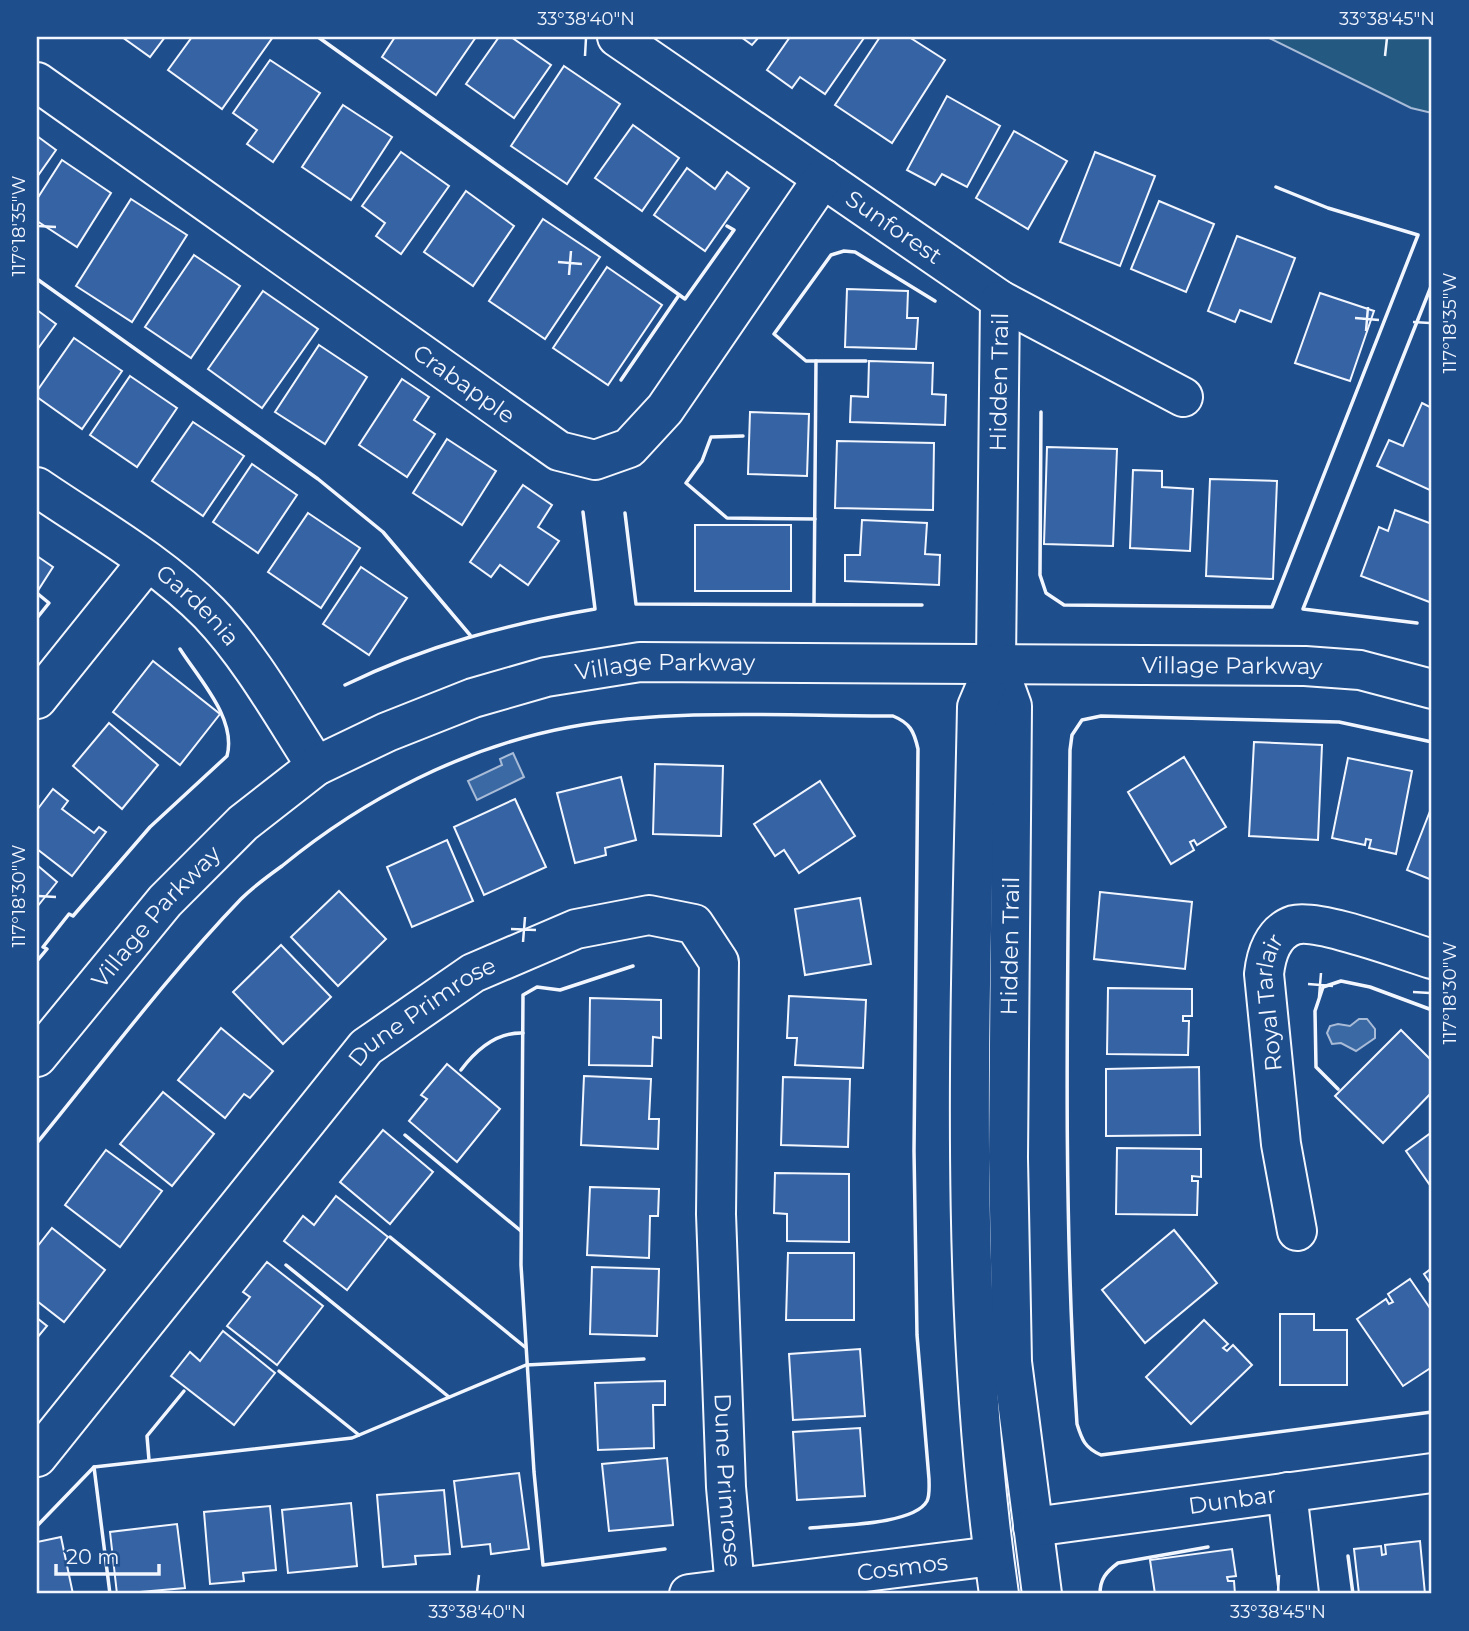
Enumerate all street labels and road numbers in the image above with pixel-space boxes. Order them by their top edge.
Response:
street label: Sunforest [840,184,948,270]
street label: Hidden Trail [984,312,1014,452]
street label: Crabapple [408,338,521,430]
street label: Gardenia [150,559,245,651]
street label: Village Parkway [573,648,756,686]
street label: Village Parkway [1141,651,1324,681]
street label: Village Parkway [86,839,227,994]
street label: Hidden Trail [995,876,1025,1016]
street label: Royal Tarlair [1250,928,1289,1073]
street label: Dune Primrose [342,951,500,1072]
street label: Dune Primrose [709,1393,747,1568]
street label: Dunbar [1187,1480,1278,1520]
street label: Cosmos [855,1548,949,1587]

